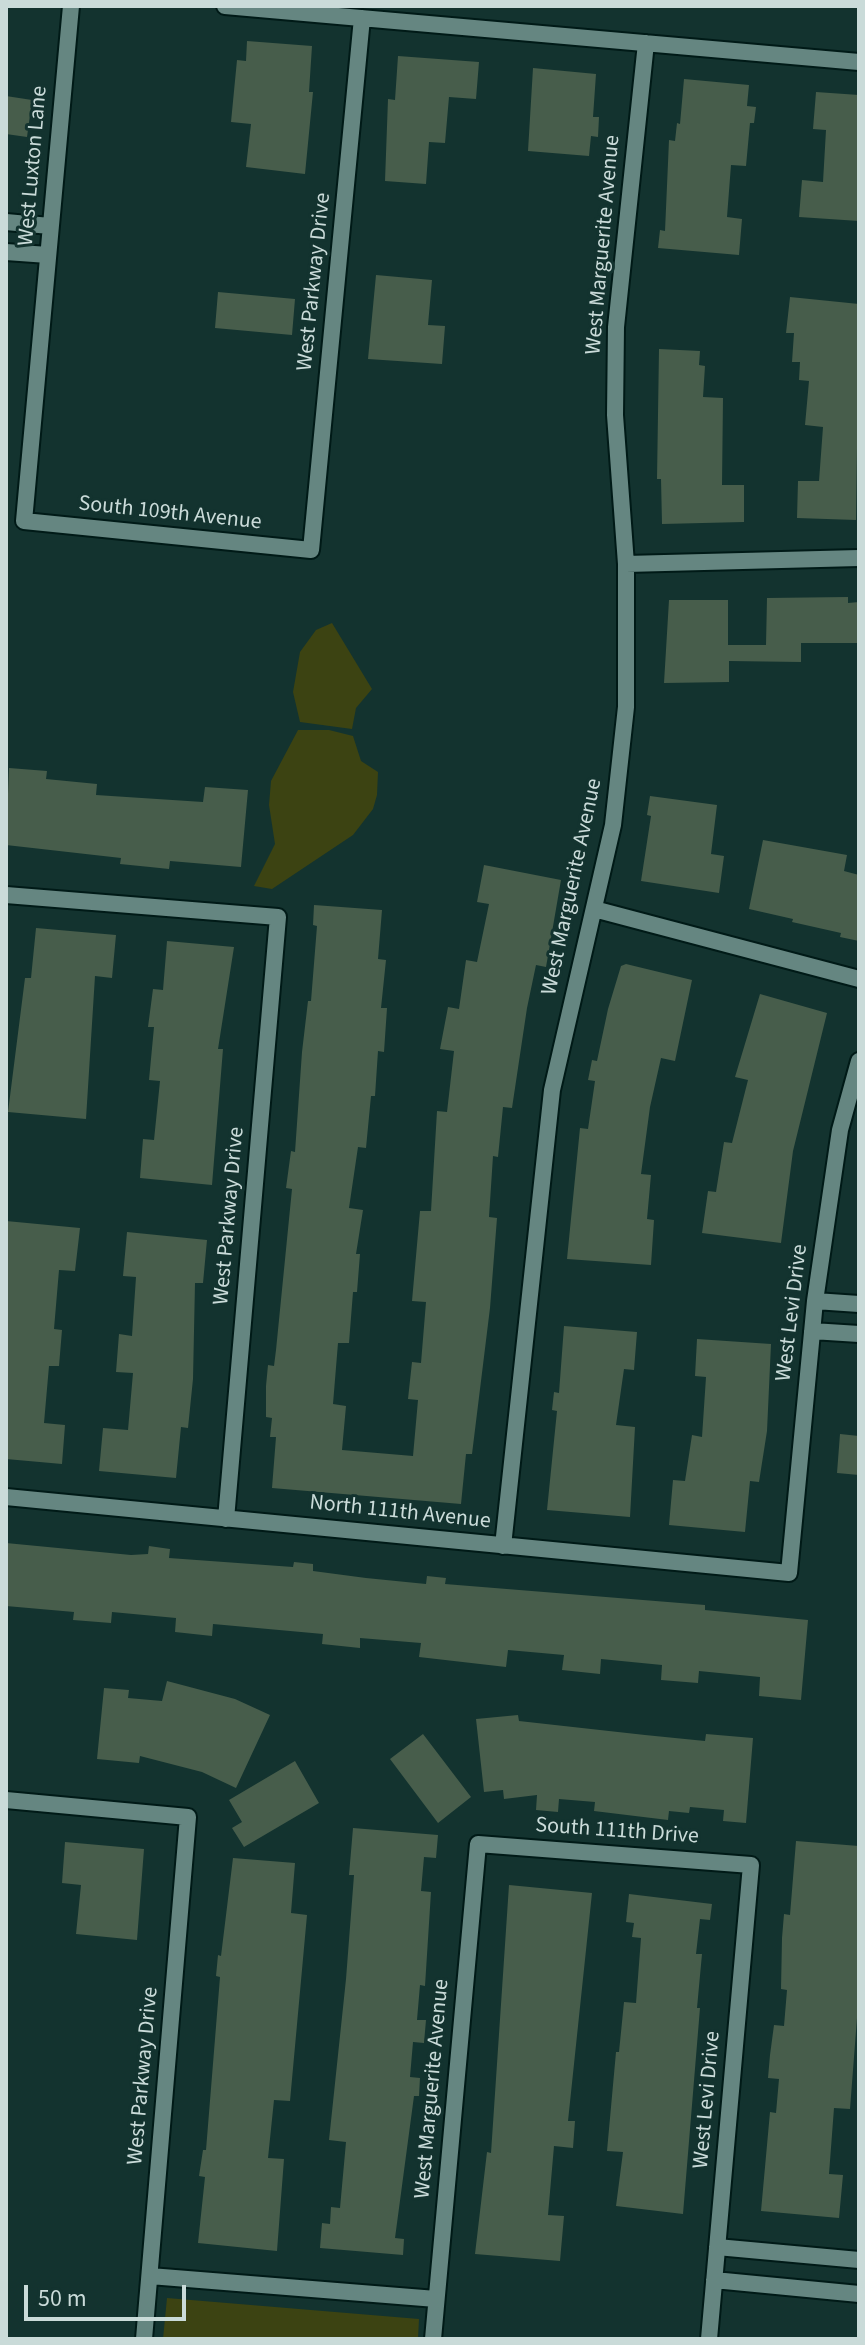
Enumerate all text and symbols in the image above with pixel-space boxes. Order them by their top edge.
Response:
street label: West Luxton Lane [14,85,54,247]
street label: West Marguerite Avenue [581,134,627,356]
street label: West Parkway Drive [293,192,337,372]
street label: South 109th Avenue [77,491,263,537]
street label: West Marguerite Avenue [537,776,609,998]
street label: West Parkway Drive [209,1126,251,1306]
street label: West Levi Drive [771,1243,815,1383]
street label: North 111th Avenue [308,1490,492,1536]
street label: South 111th Drive [534,1813,700,1851]
street label: West Marguerite Avenue [410,1978,456,2200]
street label: West Parkway Drive [123,1986,165,2166]
street label: West Levi Drive [689,2030,727,2170]
scale bar [28,2269,190,2319]
text: 50 m [38,2281,87,2316]

